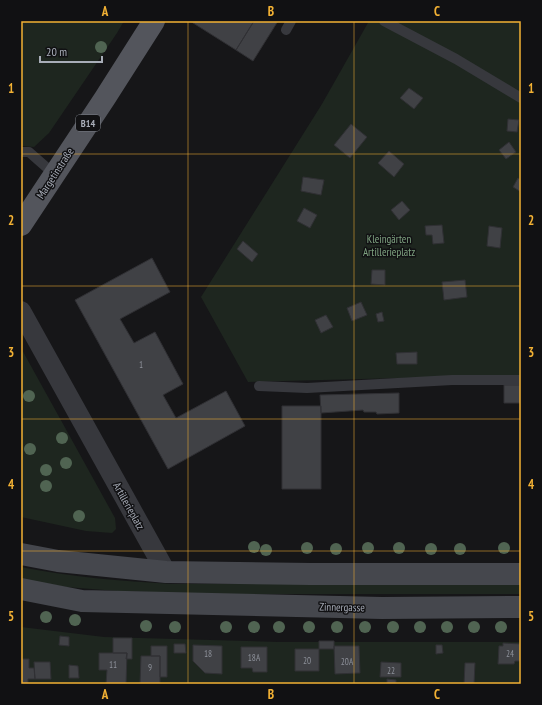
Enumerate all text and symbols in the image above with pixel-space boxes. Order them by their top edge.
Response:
text: A [101,3,109,20]
text: B [268,3,274,20]
text: C [434,3,440,20]
scale bar [40,38,102,64]
text: 20 m [46,44,67,59]
text: 1 [8,80,14,97]
text: 1 [528,80,534,97]
road number: B14 [76,115,100,131]
street label: Margetinstraße [33,144,77,201]
text: 2 [8,212,14,229]
text: 2 [528,212,534,229]
park label: Kleingärten Artillerieplatz [363,232,415,259]
text: 3 [8,344,14,361]
text: 3 [528,344,534,361]
house number: 1 [139,359,143,370]
text: 4 [8,476,15,493]
text: 4 [528,476,535,493]
street label: Artillerieplatz [110,480,148,532]
street label: Zinnergasse [319,600,365,614]
text: 5 [8,608,14,625]
text: 5 [528,608,534,625]
house number: 18 [204,648,212,659]
house number: 24 [506,648,514,659]
house number: 18A [248,652,261,663]
house number: 20 [303,655,311,666]
house number: 20A [341,656,354,667]
house number: 11 [109,659,117,670]
house number: 9 [148,662,152,673]
house number: 22 [387,665,395,676]
text: A [101,686,109,703]
text: B [268,686,274,703]
text: C [434,686,440,703]

